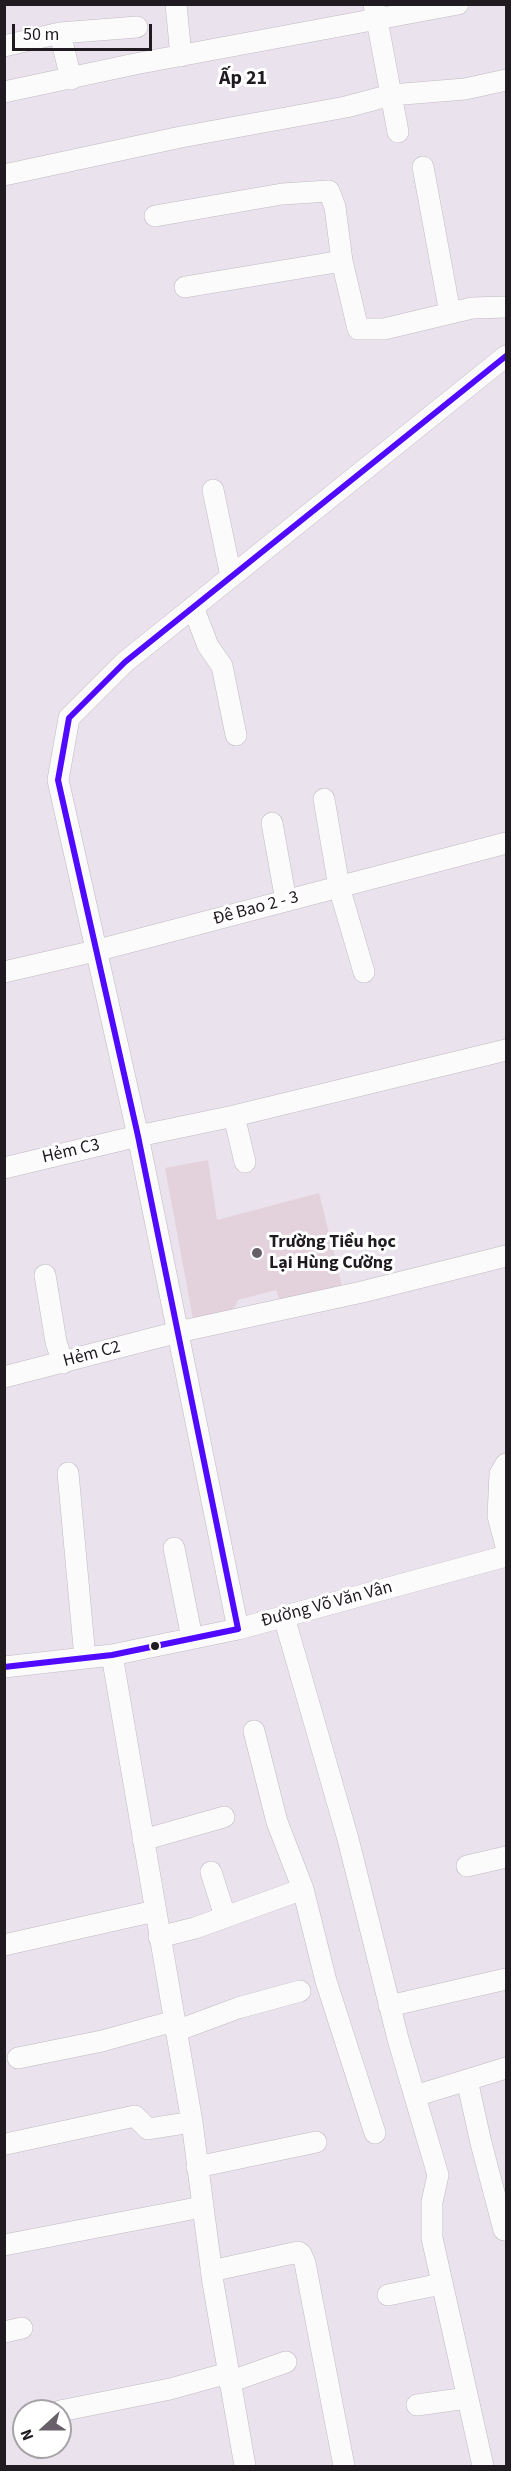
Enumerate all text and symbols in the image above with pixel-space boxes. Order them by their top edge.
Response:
scale bar [15,12,154,50]
text: 50 m [23,22,59,47]
district label: Ấp 21 [219,68,267,92]
street label: Đê Bao 2 - 3 [211,887,301,931]
street label: Hẻm C3 [40,1135,102,1169]
place label: Trường Tiểu học Lại Hùng Cường [269,1232,396,1274]
marker: Trường Tiểu học Lại Hùng Cường [250,1246,264,1260]
street label: Hẻm C2 [61,1337,123,1373]
street label: Đường Võ Văn Vân [259,1577,395,1633]
unlabelled marker [149,1640,161,1652]
north arrow [12,2399,72,2459]
text: N [15,2426,39,2444]

